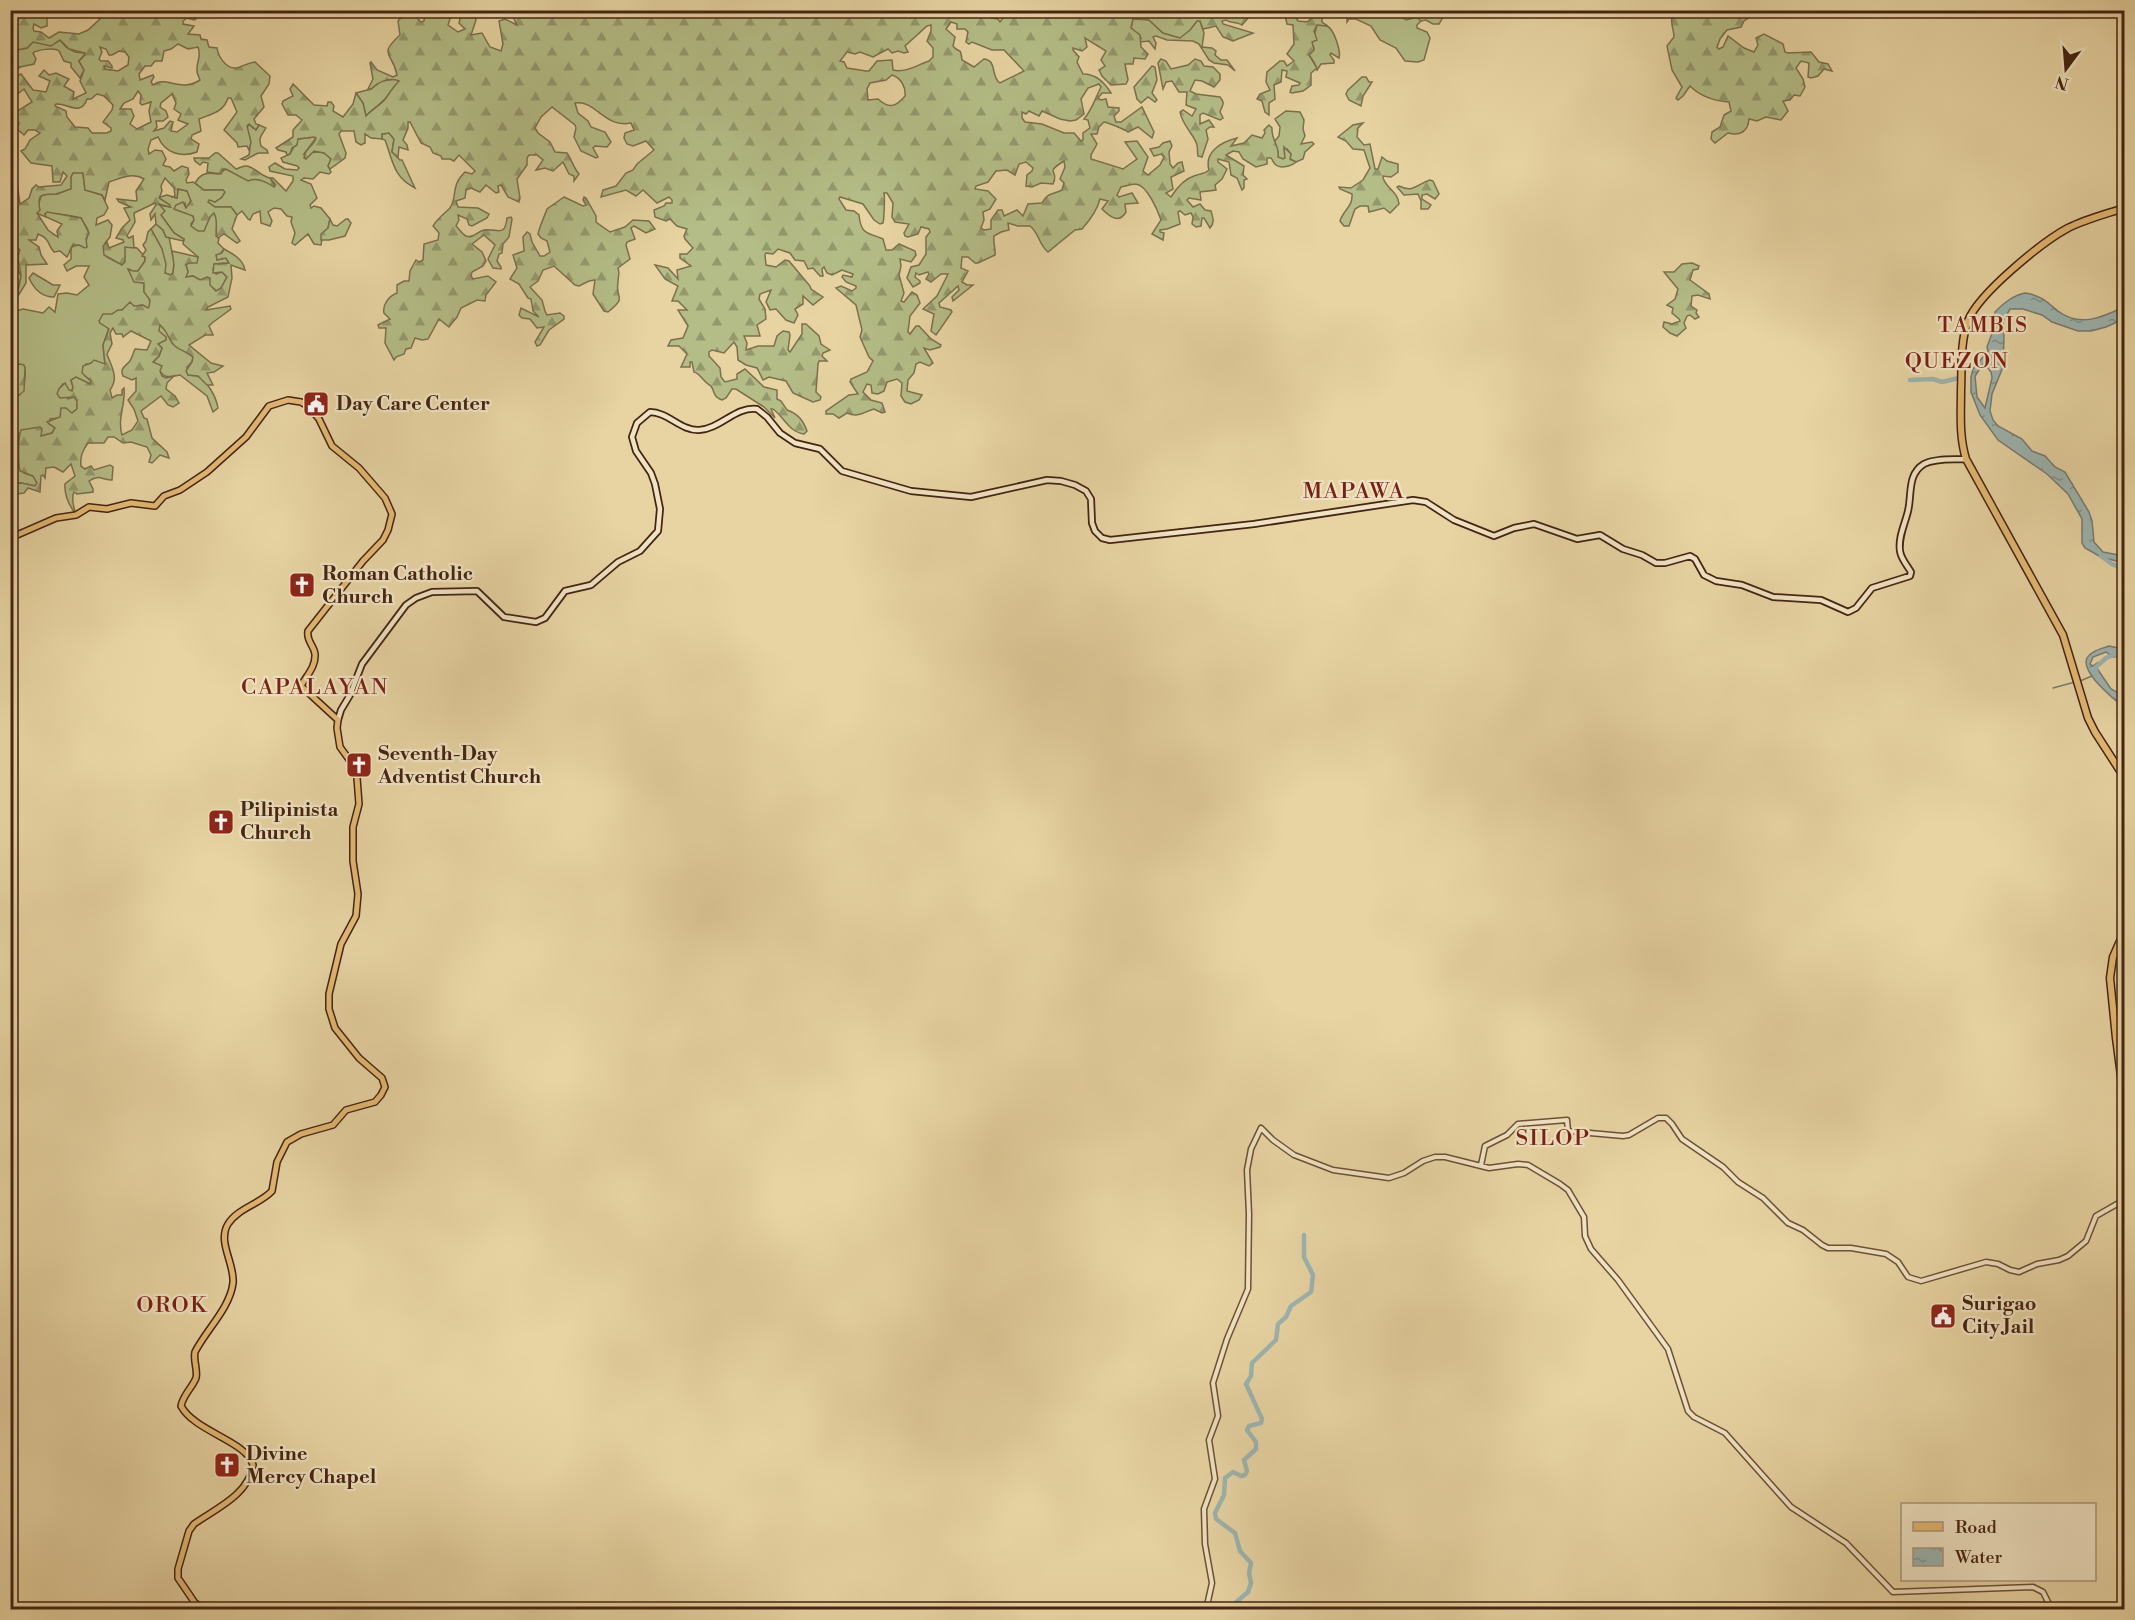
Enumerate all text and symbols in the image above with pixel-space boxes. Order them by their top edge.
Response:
north arrow [2036,39,2096,99]
text: N [2053,71,2071,94]
district label: TAMBIS [1937,313,2029,339]
district label: QUEZON [1905,348,2009,375]
public building icon: Day Care Center [301,389,331,419]
place label: Day Care Center [336,392,490,417]
district label: MAPAWA [1303,478,1405,505]
place label: Roman Catholic Church [322,562,473,610]
church icon: Roman Catholic Church [287,570,317,600]
district label: CAPALAYAN [241,674,389,701]
place label: Seventh-Day Adventist Church [377,742,542,790]
church icon: Seventh-Day Adventist Church [344,750,374,780]
place label: Pilipinista Church [240,798,339,846]
church icon: Pilipinista Church [206,807,236,837]
district label: SILOP [1515,1125,1591,1152]
district label: OROK [136,1292,208,1319]
place label: Surigao City Jail [1962,1292,2037,1340]
public building icon: Surigao City Jail [1928,1301,1958,1331]
place label: Divine Mercy Chapel [246,1442,377,1490]
church icon: Divine Mercy Chapel [212,1450,242,1480]
legend [1901,1503,2096,1581]
text: Road [1955,1516,1998,1539]
text: Water [1954,1546,2003,1569]

